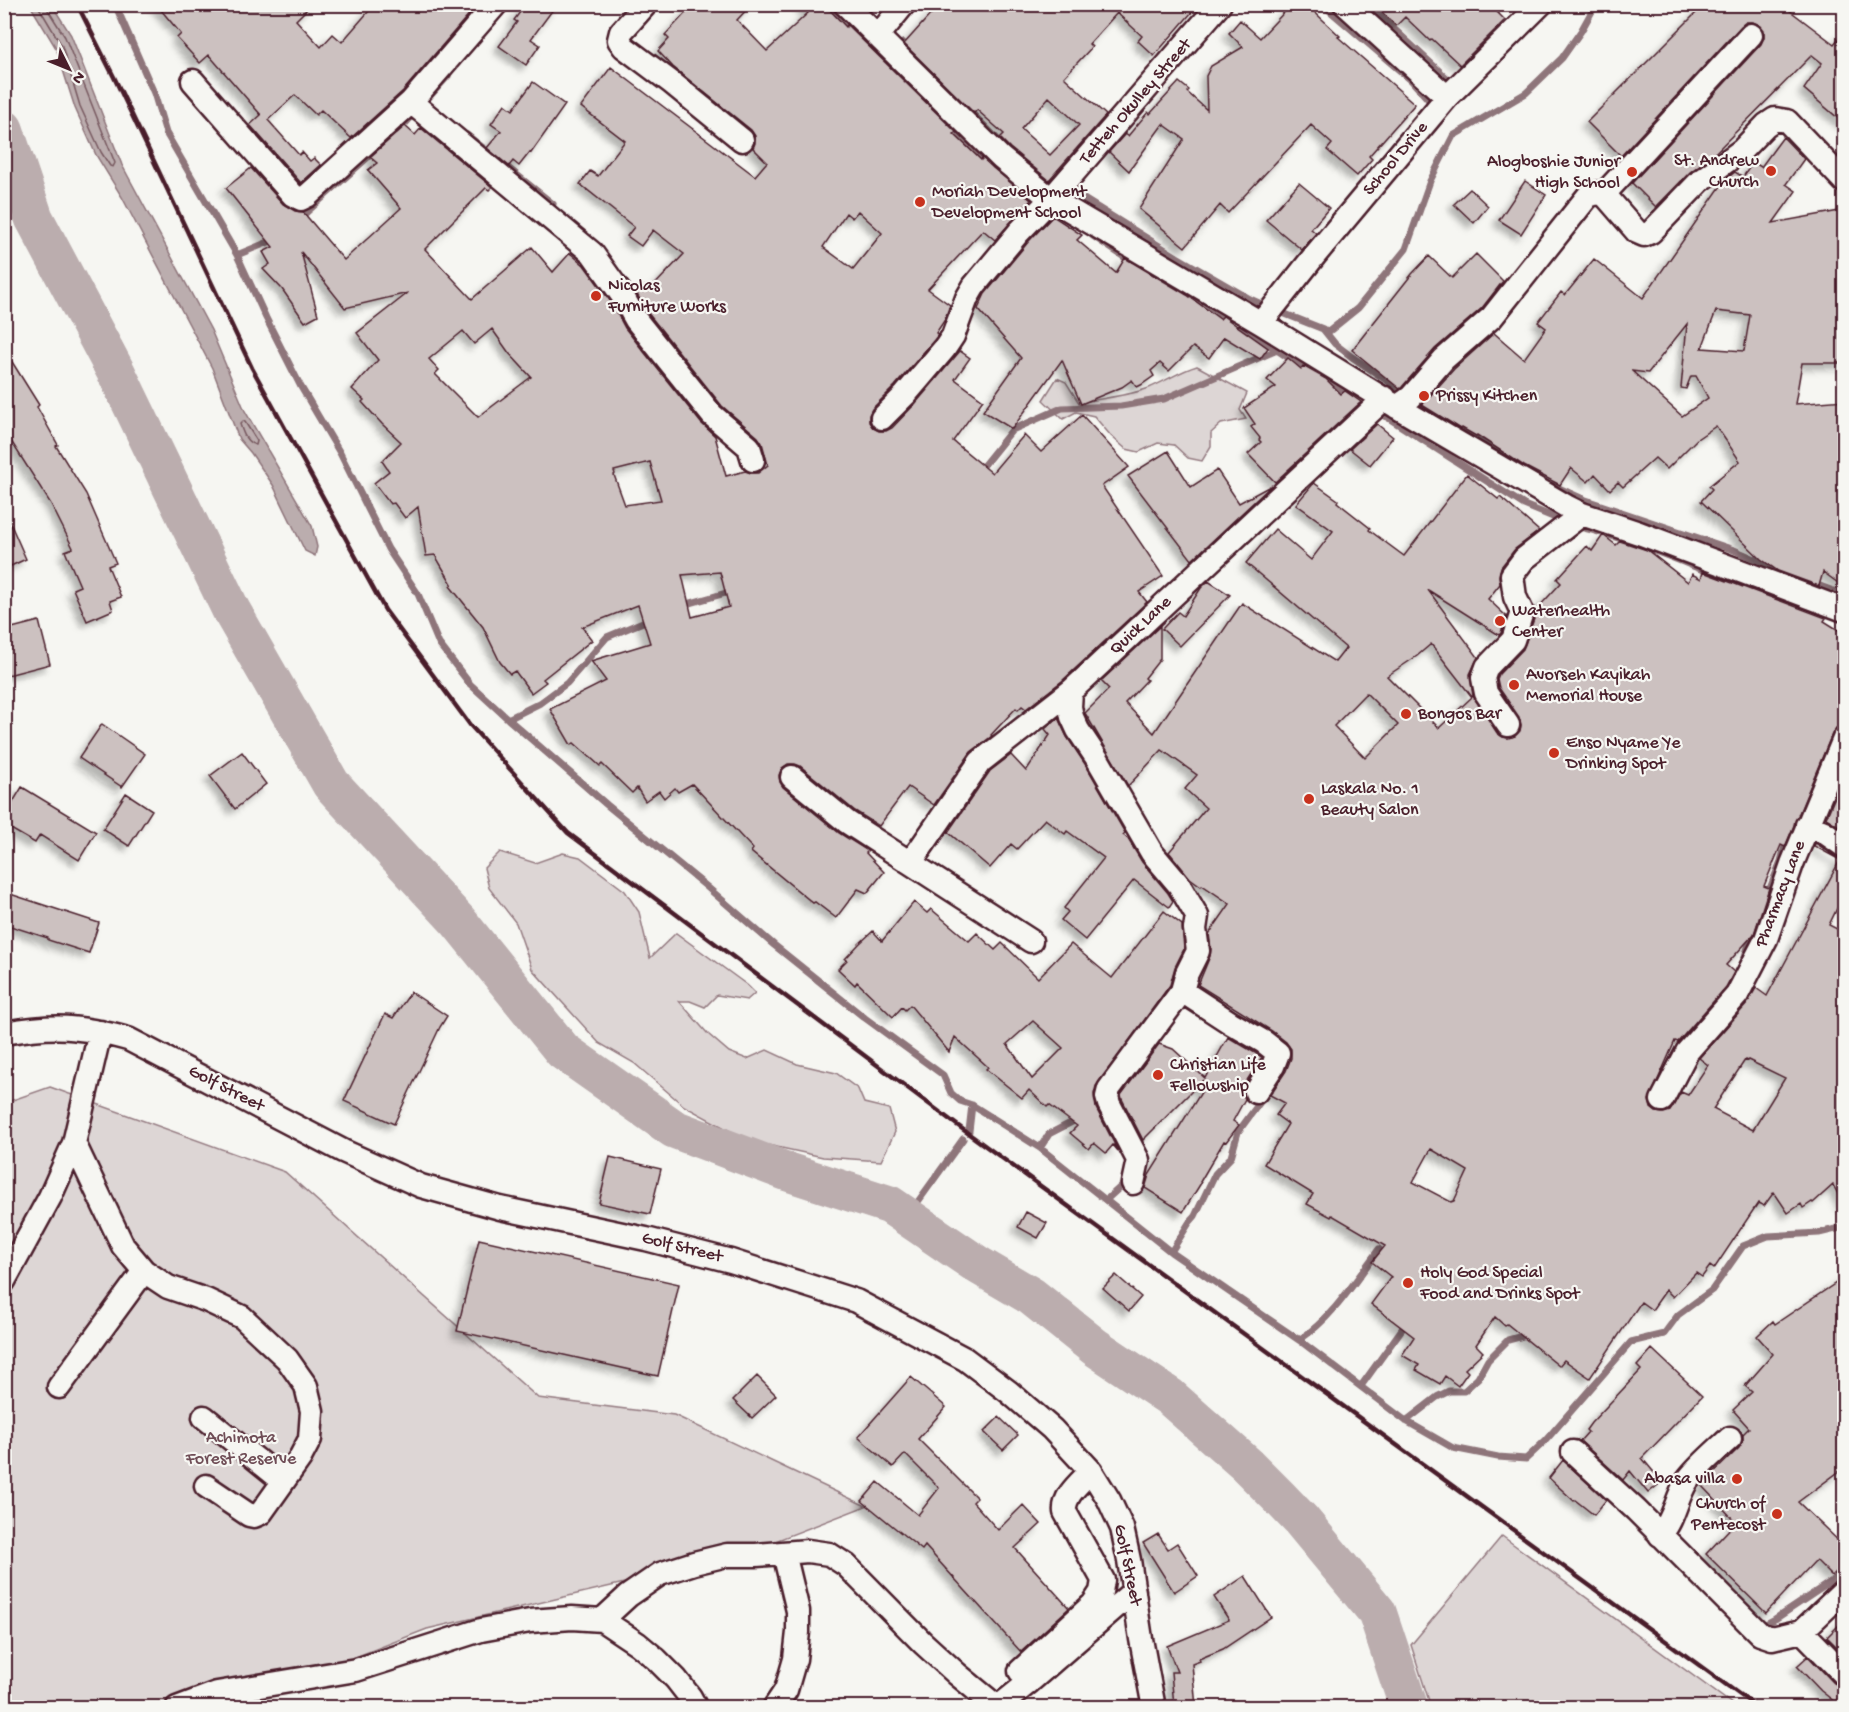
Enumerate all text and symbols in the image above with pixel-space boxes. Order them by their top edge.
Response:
street label: Tetteh Okulley Street [1075,34,1197,170]
north arrow [39,39,99,99]
text: N [67,67,88,88]
street label: School Drive [1359,117,1434,200]
place label: St. Andrew Church [1674,151,1759,193]
place label: Alogboshie Junior High School [1487,152,1622,194]
marker: St. Andrew Church [1764,164,1778,178]
marker: Alogboshie Junior High School [1625,165,1639,179]
place label: Moriah Development Development School [931,182,1088,224]
marker: Moriah Development Development School [913,195,927,209]
place label: Nicolas Furniture Works [607,276,727,318]
marker: Nicolas Furniture Works [589,289,603,303]
place label: Prissy Kitchen [1435,386,1538,407]
marker: Prissy Kitchen [1417,389,1431,403]
street label: Quick Lane [1106,591,1177,660]
place label: Waterhealth Center [1512,601,1611,643]
marker: Waterhealth Center [1493,614,1507,628]
place label: Avorseh Kayikah Memorial House [1526,665,1651,707]
marker: Avorseh Kayikah Memorial House [1507,678,1521,692]
place label: Bongos Bar [1417,704,1503,725]
marker: Bongos Bar [1399,707,1413,721]
place label: Enso Nyame Ye Drinking Spot [1565,733,1681,775]
marker: Enso Nyame Ye Drinking Spot [1547,746,1561,760]
place label: Laskala No. 1 Beauty Salon [1320,779,1419,821]
marker: Laskala No. 1 Beauty Salon [1302,792,1316,806]
street label: Pharmacy Lane [1751,837,1811,951]
place label: Christian Life Fellowship [1169,1055,1266,1097]
street label: Golf Street [185,1061,269,1118]
marker: Christian Life Fellowship [1151,1068,1165,1082]
street label: Golf Street [639,1228,726,1269]
place label: Holy God Special Food and Drinks Spot [1419,1263,1581,1305]
marker: Holy God Special Food and Drinks Spot [1401,1276,1415,1290]
park label: Achimota Forest Reserve [185,1428,297,1470]
place label: Abasa villa [1644,1469,1726,1490]
marker: Abasa villa [1730,1472,1744,1486]
place label: Church of Pentecost [1690,1494,1767,1536]
marker: Church of Pentecost [1770,1507,1784,1521]
street label: Golf Street [1108,1522,1146,1609]

